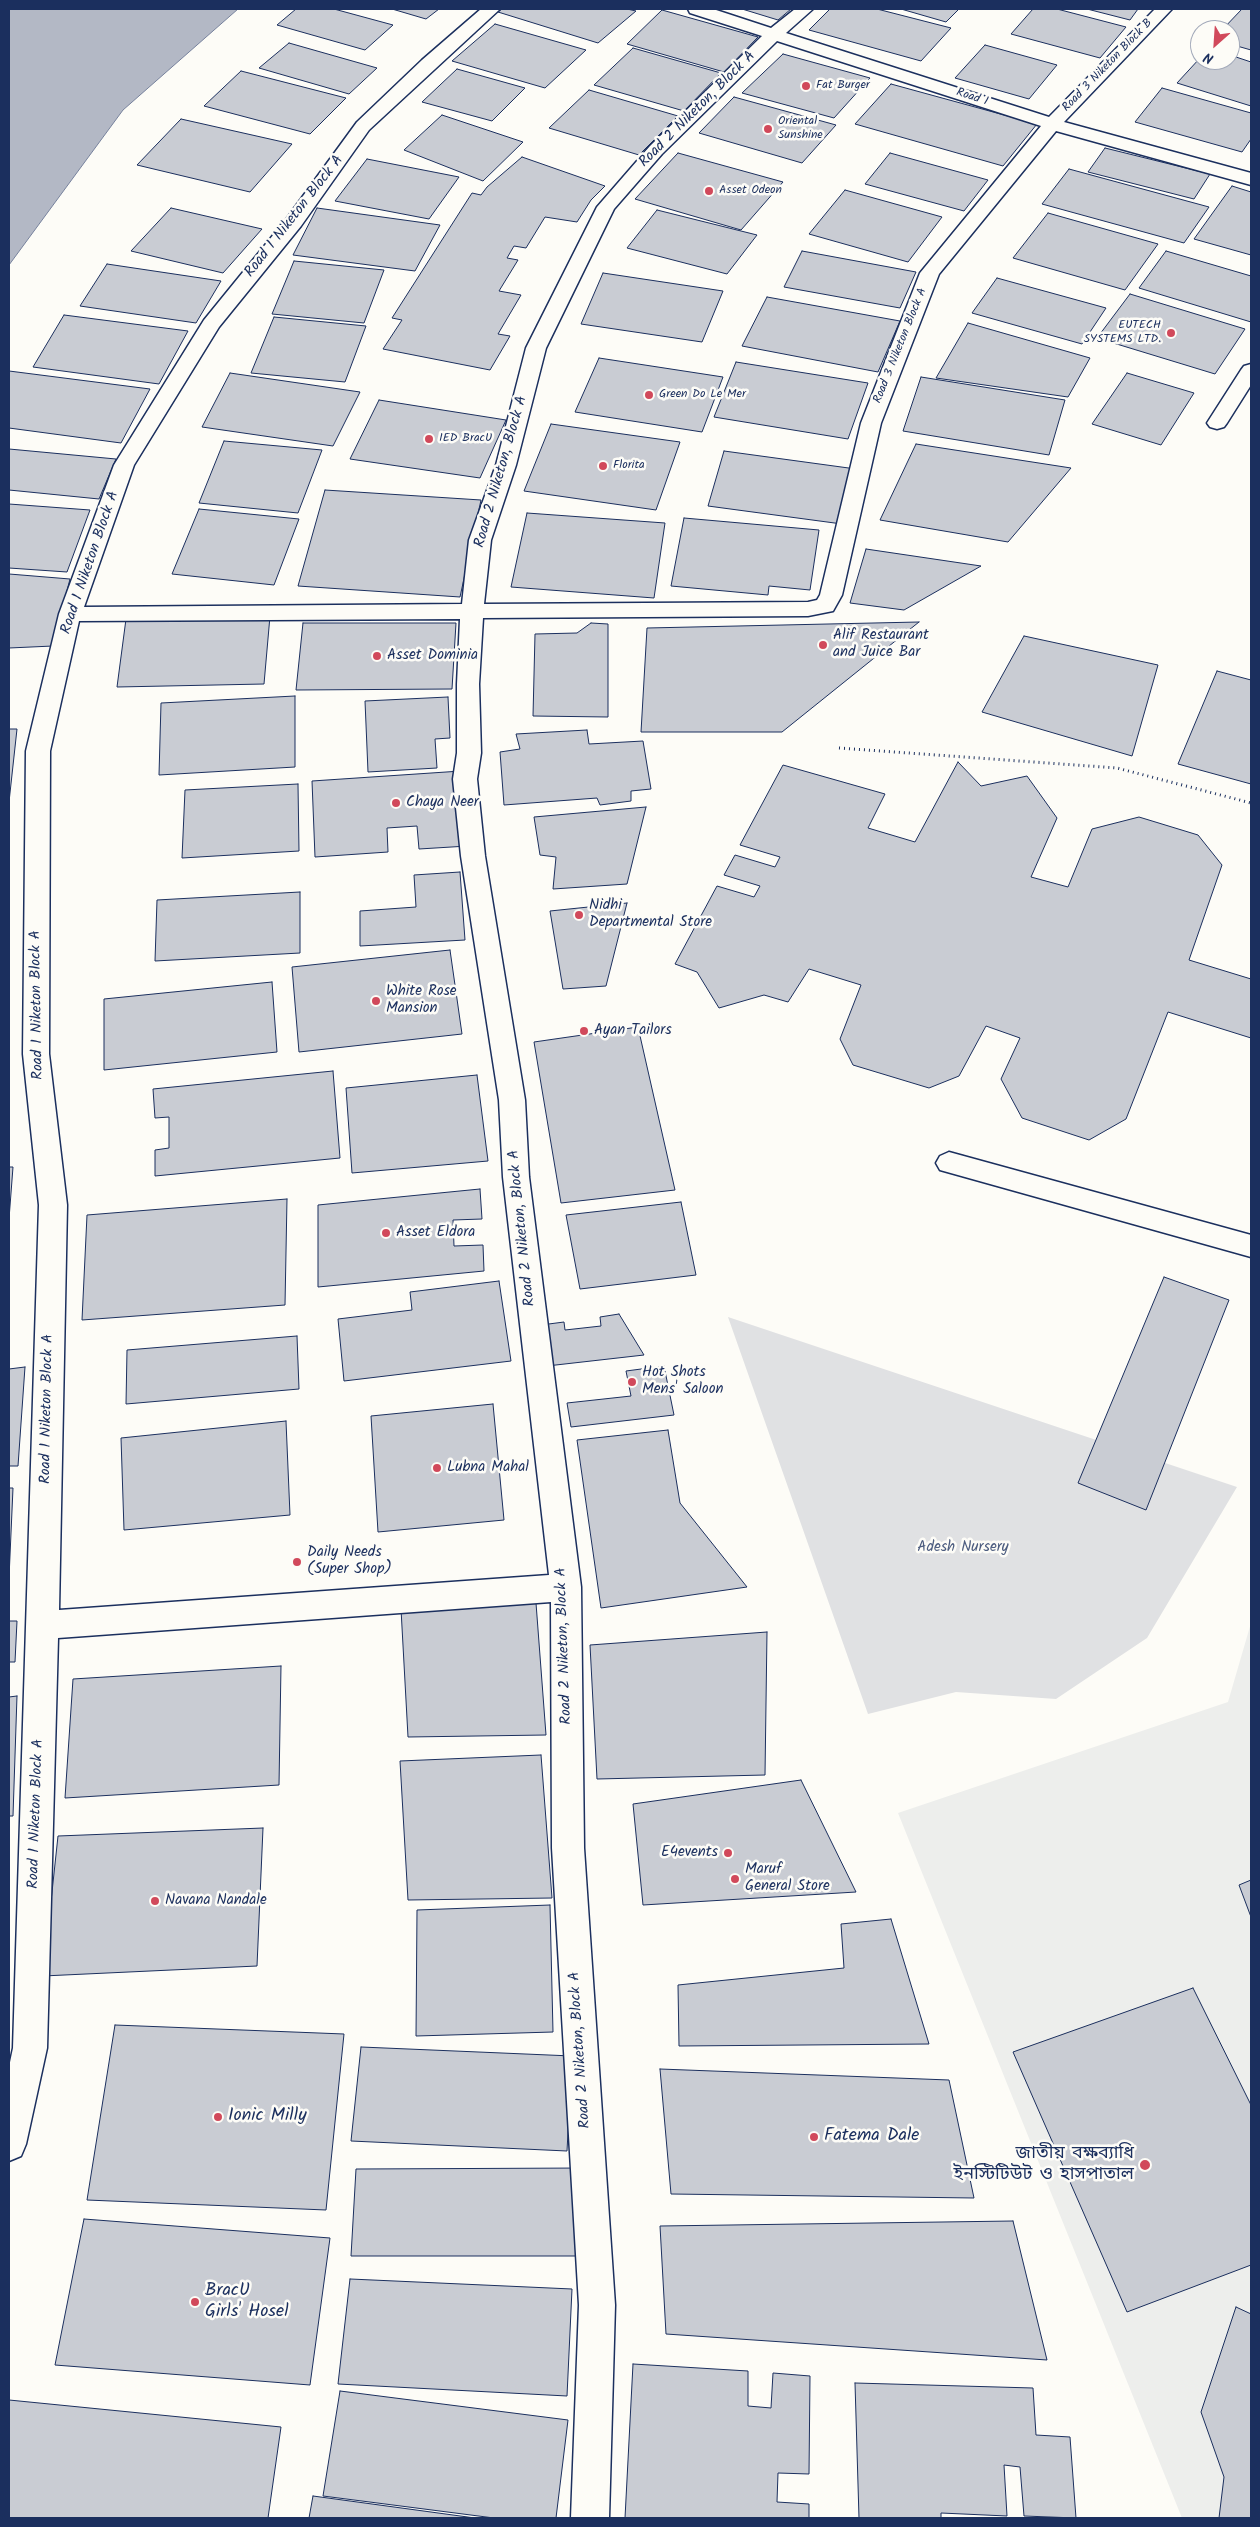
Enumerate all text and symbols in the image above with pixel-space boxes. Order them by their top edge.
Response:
street label: Road 3 Niketon Block B [1060,17,1156,115]
north arrow [1190,20,1240,70]
text: N [1200,46,1218,69]
street label: Road 2 Niketon, Block A [636,48,760,172]
place label: Fat Burger [816,79,870,93]
marker: Fat Burger [800,80,812,92]
street label: Road 1 [954,86,990,110]
place label: Oriental Sunshine [778,115,823,143]
marker: Oriental Sunshine [762,123,774,135]
street label: Road 1 Niketon Block A [242,152,348,282]
place label: Asset Odeon [719,184,782,198]
marker: Asset Odeon [703,185,715,197]
street label: Road 3 Niketon Block A [871,286,931,406]
place label: EUTECH SYSTEMS LTD. [1084,319,1161,347]
marker: EUTECH SYSTEMS LTD. [1165,327,1177,339]
place label: Green Do Le Mer [659,388,746,402]
marker: Green Do Le Mer [643,389,655,401]
street label: Road 2 Niketon, Block A [472,394,532,550]
place label: IED BracU [439,432,492,446]
marker: IED BracU [423,433,435,445]
place label: Florita [613,459,645,473]
marker: Florita [597,460,609,472]
street label: Road 1 Niketon Block A [58,489,124,637]
place label: Alif Restaurant and Juice Bar [833,627,929,662]
marker: Alif Restaurant and Juice Bar [817,639,829,651]
place label: Asset Dominia [387,647,478,665]
marker: Asset Dominia [371,650,383,662]
place label: Chaya Neer [406,794,479,812]
marker: Chaya Neer [390,797,402,809]
place label: Nidhi Departmental Store [589,897,712,932]
marker: Nidhi Departmental Store [573,909,585,921]
street label: Road 1 Niketon Block A [28,930,48,1080]
place label: White Rose Mansion [386,983,457,1018]
marker: White Rose Mansion [370,995,382,1007]
place label: Ayan Tailors [594,1022,672,1040]
marker: Ayan Tailors [578,1025,590,1037]
street label: Road 2 Niketon, Block A [506,1149,540,1307]
place label: Asset Eldora [396,1224,475,1242]
marker: Asset Eldora [380,1227,392,1239]
street label: Road 1 Niketon Block A [38,1334,58,1484]
place label: Hot Shots Mens' Saloon [642,1364,723,1399]
marker: Hot Shots Mens' Saloon [626,1376,638,1388]
place label: Lubna Mahal [447,1459,529,1477]
marker: Lubna Mahal [431,1462,443,1474]
park label: Adesh Nursery [917,1539,1009,1557]
place label: Daily Needs (Super Shop) [307,1544,392,1579]
marker: Daily Needs (Super Shop) [291,1556,303,1568]
street label: Road 2 Niketon, Block A [553,1567,577,1725]
street label: Road 1 Niketon Block A [25,1739,49,1889]
place label: E4events [661,1844,718,1862]
marker: E4events [722,1847,734,1859]
place label: Maruf General Store [745,1861,830,1896]
marker: Maruf General Store [729,1873,741,1885]
place label: Navana Nandale [165,1892,267,1910]
marker: Navana Nandale [149,1895,161,1907]
street label: Road 2 Niketon, Block A [567,1971,595,2129]
place label: Ionic Milly [228,2106,307,2128]
marker: Ionic Milly [212,2111,224,2123]
place label: Fatema Dale [824,2126,919,2148]
marker: Fatema Dale [808,2131,820,2143]
place label: জাতীয় বক্ষব্যাধি ইনস্টিটিউট ও হাসপাতাল [954,2144,1134,2186]
marker: জাতীয় বক্ষব্যাধি ইনস্টিটিউট ও হাসপাতাল [1138,2158,1152,2172]
place label: BracU Girls' Hosel [205,2281,289,2324]
marker: BracU Girls' Hosel [189,2296,201,2308]

